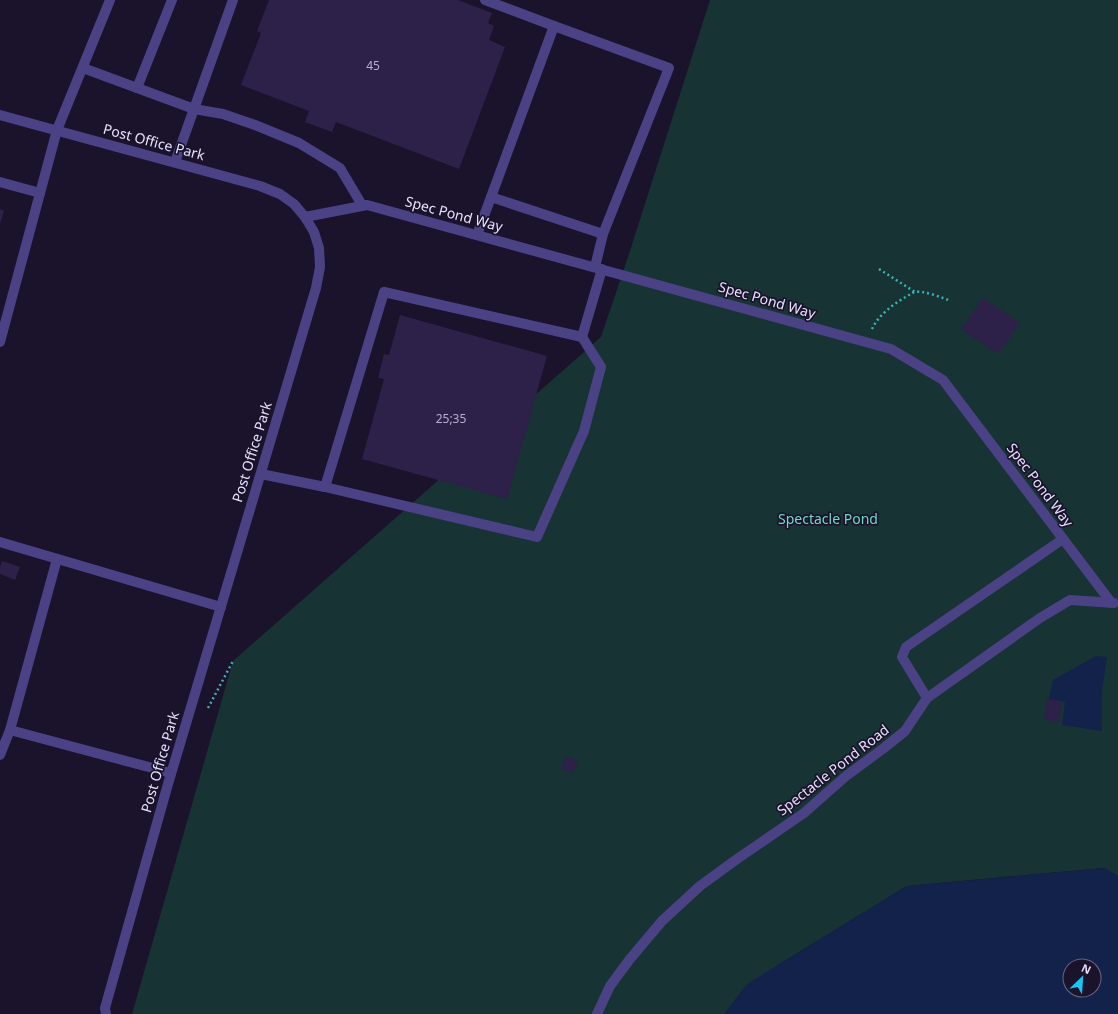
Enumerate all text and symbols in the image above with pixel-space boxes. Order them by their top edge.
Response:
house number: 45 [366,57,380,74]
street label: Post Office Park [101,119,207,164]
street label: Spec Pond Way [403,191,506,236]
street label: Spec Pond Way [716,277,819,323]
street label: Post Office Park [227,399,276,505]
house number: 25;35 [436,410,466,427]
street label: Spec Pond Way [1003,439,1079,531]
park label: Spectacle Pond [778,509,878,528]
street label: Post Office Park [136,709,183,815]
street label: Spectacle Pond Road [773,720,893,819]
north arrow [1062,958,1102,998]
text: N [1079,960,1094,977]

